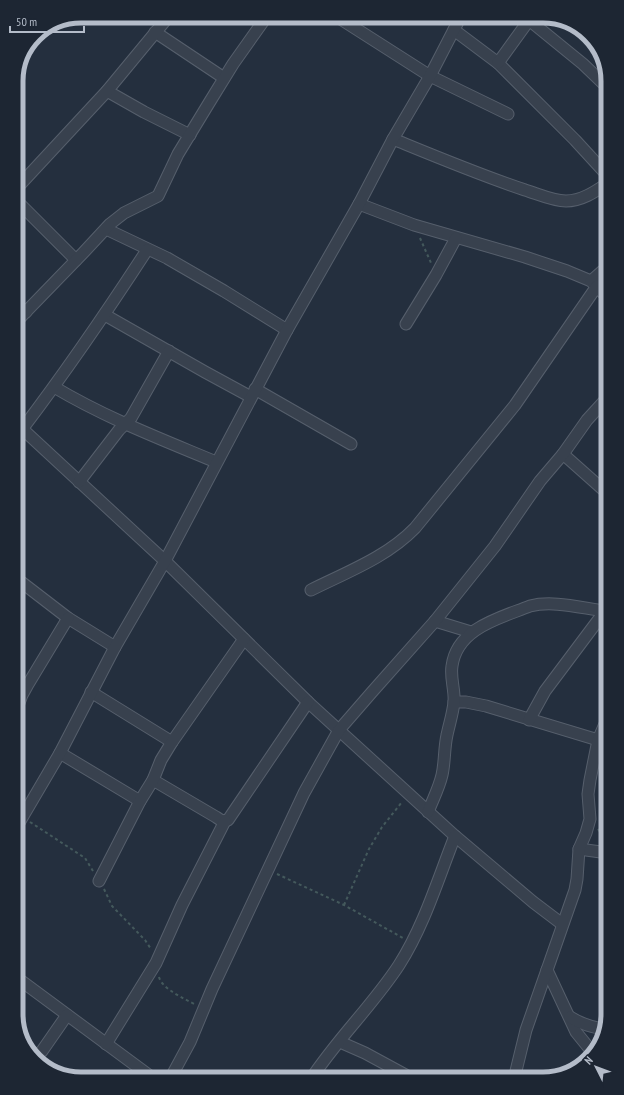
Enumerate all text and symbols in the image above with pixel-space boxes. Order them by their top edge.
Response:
scale bar [10,8,84,34]
text: 50 m [16,14,37,29]
north arrow [576,1047,616,1087]
text: N [581,1053,596,1067]

